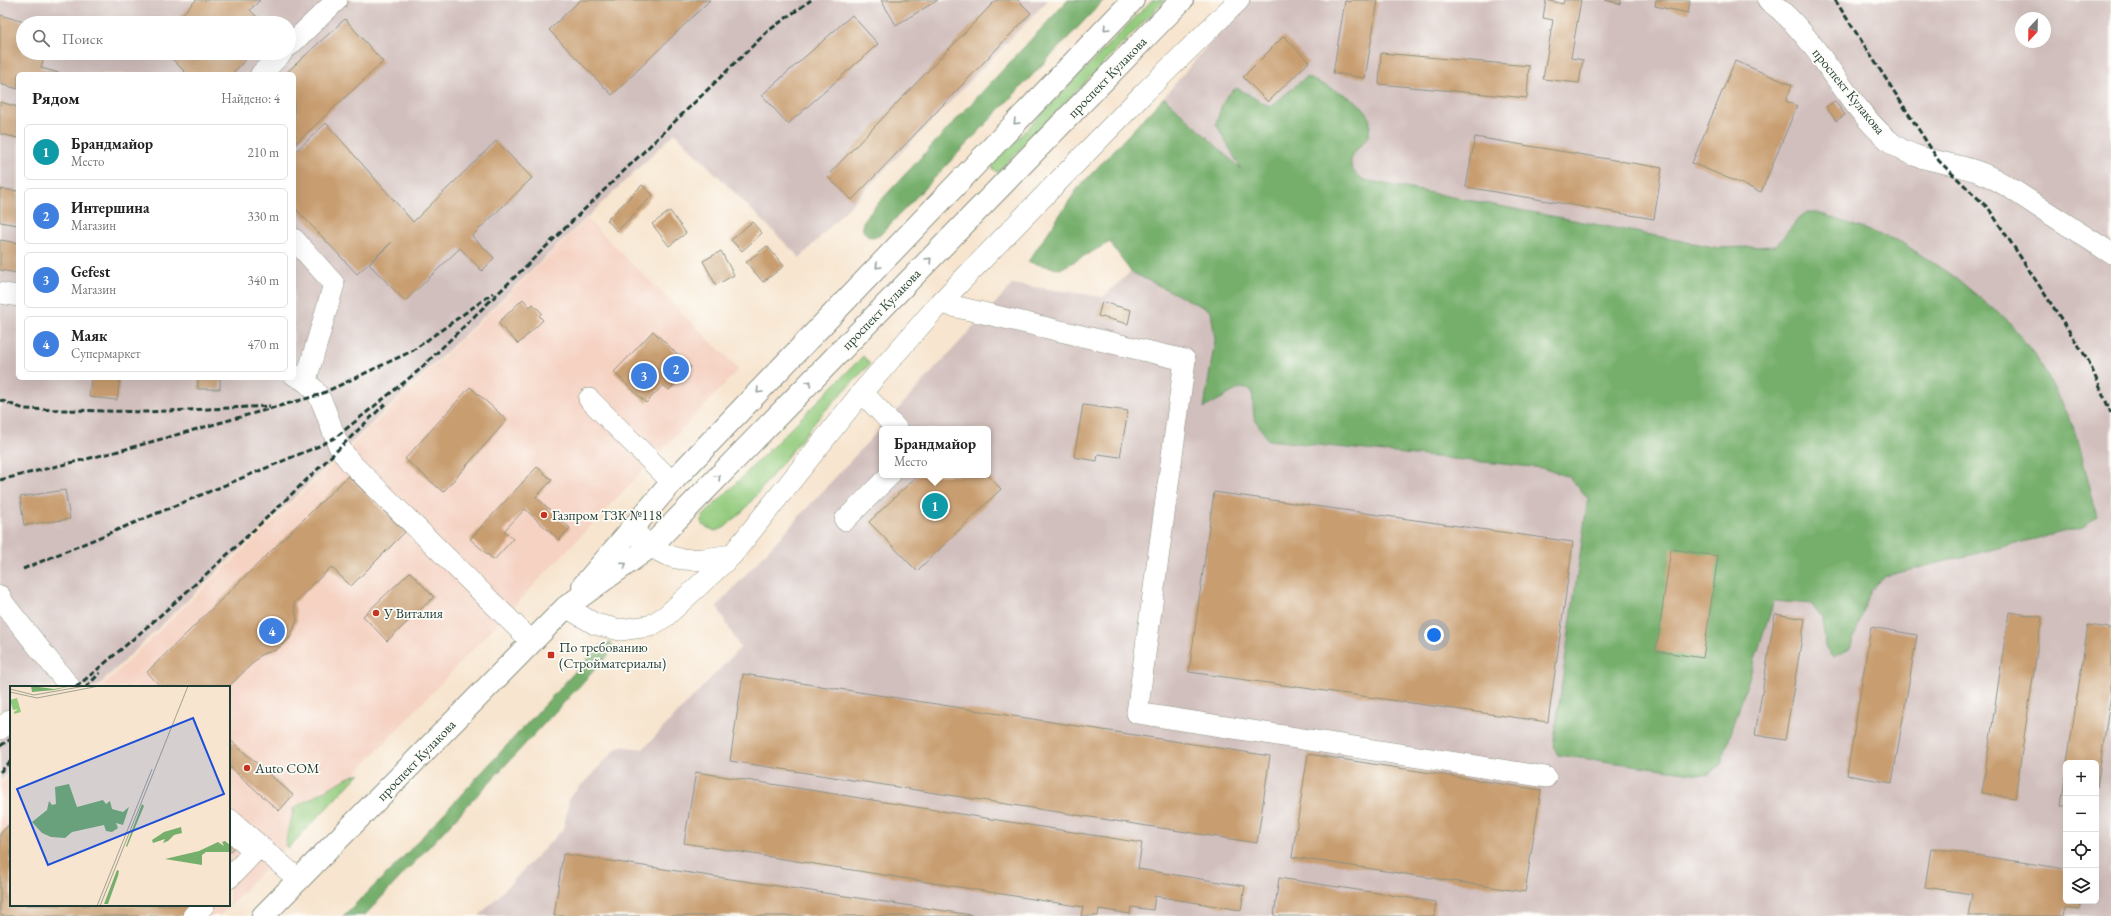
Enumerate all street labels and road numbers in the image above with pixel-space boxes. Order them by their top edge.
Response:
street label: проспект Кулакова [1064,32,1151,121]
street label: проспект Кулакова [1809,44,1890,138]
street label: проспект Кулакова [838,264,925,353]
street label: проспект Кулакова [373,715,460,804]

